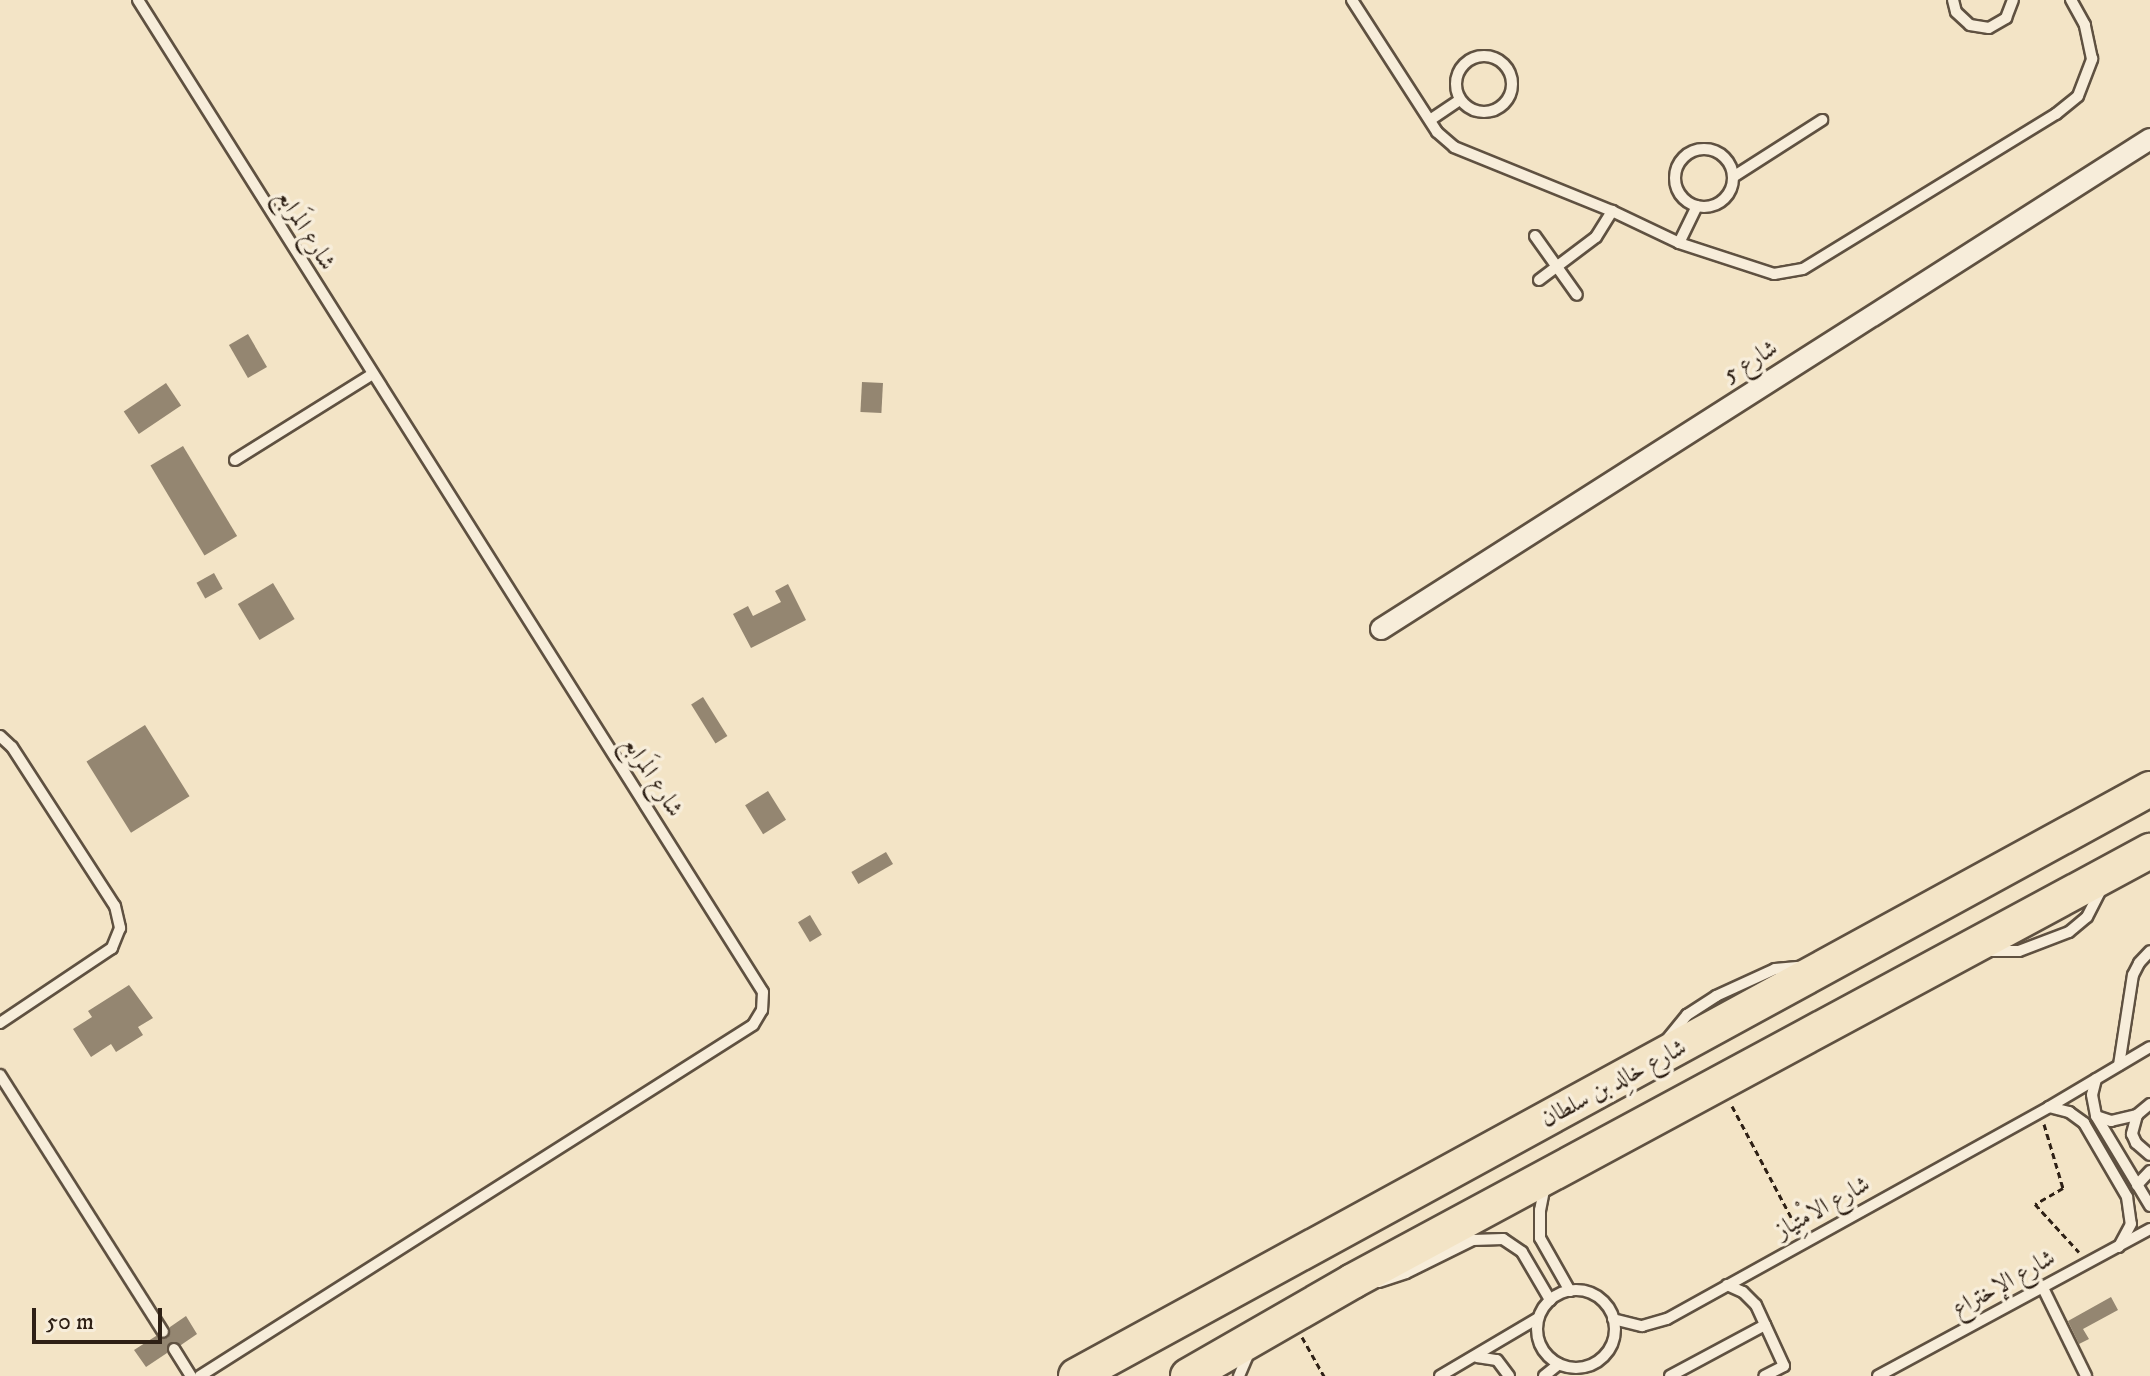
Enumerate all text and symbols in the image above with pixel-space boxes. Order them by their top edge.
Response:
street label: شارع المَرابع [269,184,341,276]
street label: شارع 5 [1718,334,1784,390]
street label: شارع المَرابع [615,731,689,823]
street label: شارع خالِد بن سلطان [1536,1034,1692,1134]
street label: شارع الامْتِياز [1771,1170,1875,1246]
street label: شارع الإختراع [1947,1244,2061,1324]
scale bar [36,1292,166,1342]
text: 50 m [46,1307,94,1337]

